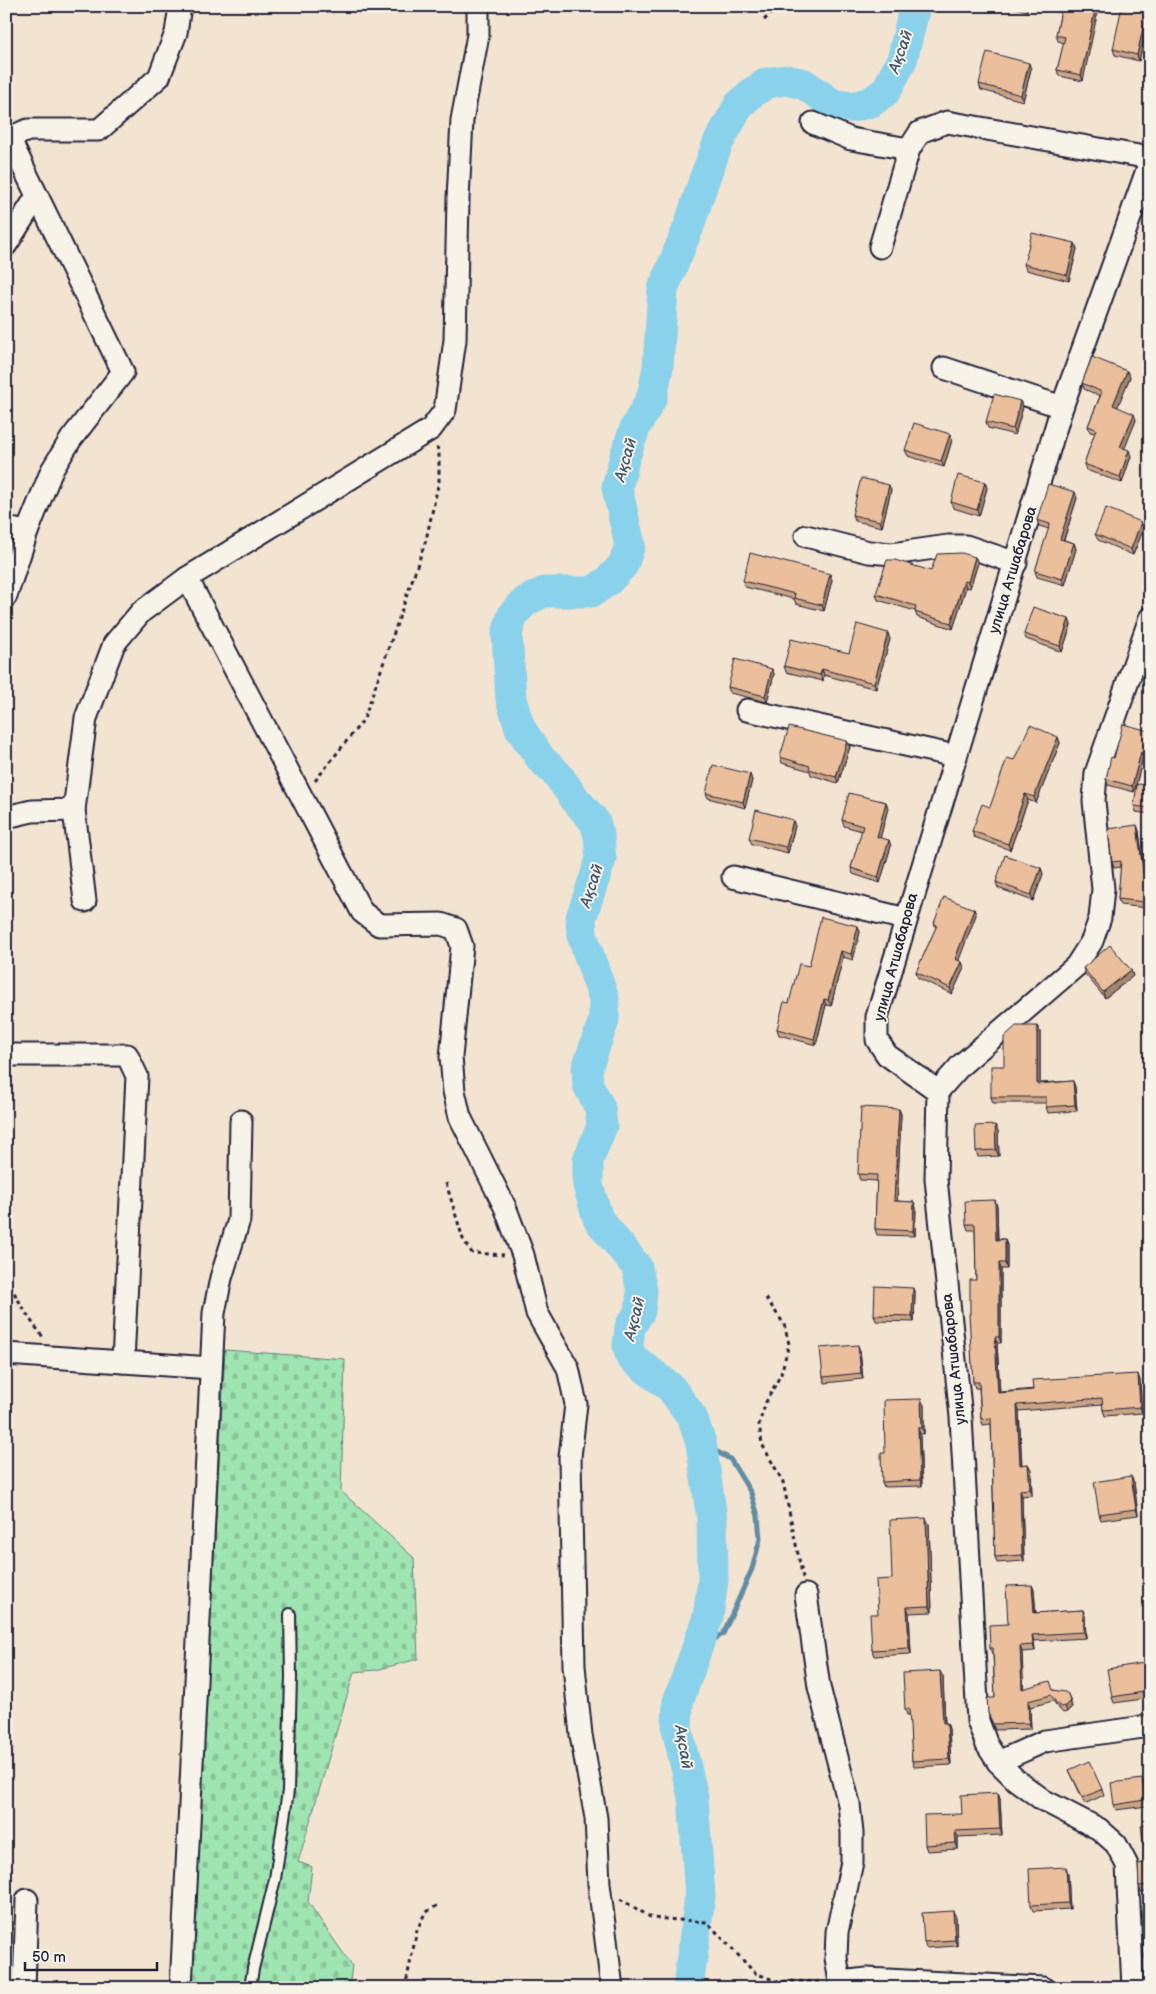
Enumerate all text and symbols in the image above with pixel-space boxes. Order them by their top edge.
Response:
water label: Ақсай [885,28,917,77]
water label: Ақсай [611,436,641,485]
street label: улица Атшабарова [985,504,1041,636]
water label: Ақсай [576,862,608,911]
street label: улица Атшабарова [870,891,922,1023]
street label: улица Атшабарова [938,1292,970,1426]
water label: Ақсай [620,1295,650,1344]
water label: Ақсай [670,1723,696,1770]
scale bar [25,1939,158,1971]
text: 50 m [32,1948,66,1967]

